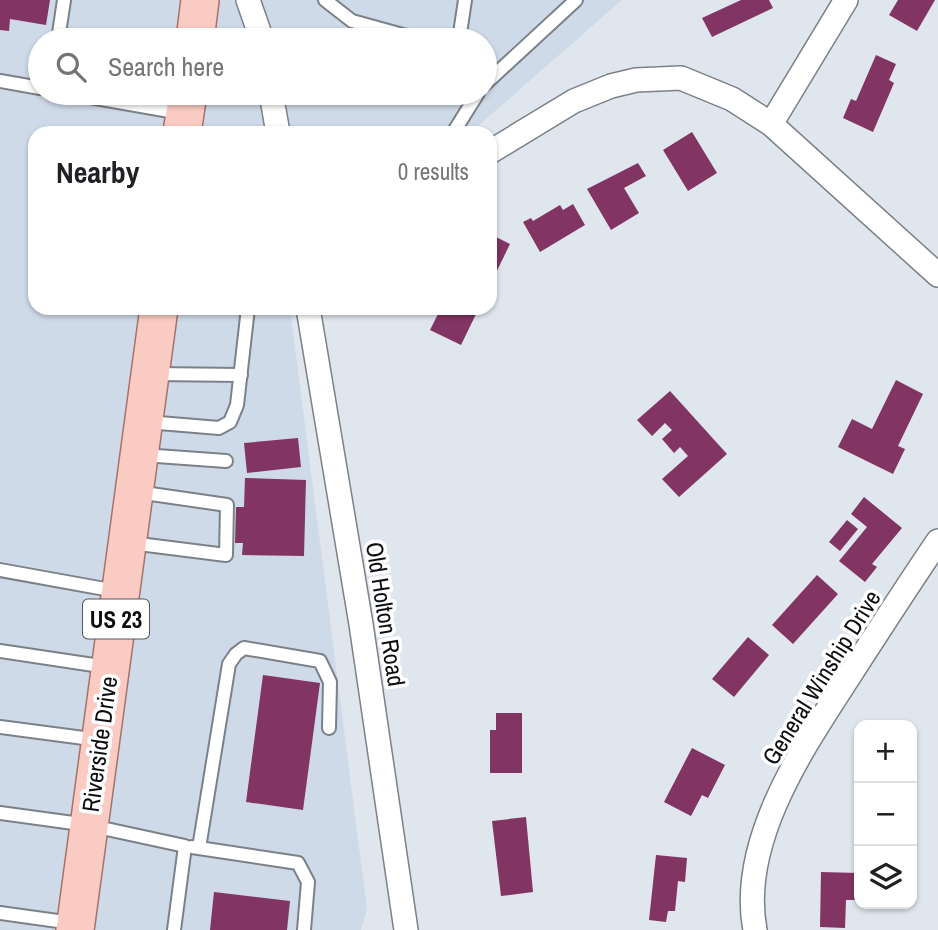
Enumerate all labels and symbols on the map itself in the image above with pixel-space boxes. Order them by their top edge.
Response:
street label: Old Holton Road [359,540,413,688]
street label: General Winship Drive [754,584,888,770]
road number: US 23 [83,600,149,638]
street label: Riverside Drive [74,674,124,814]

